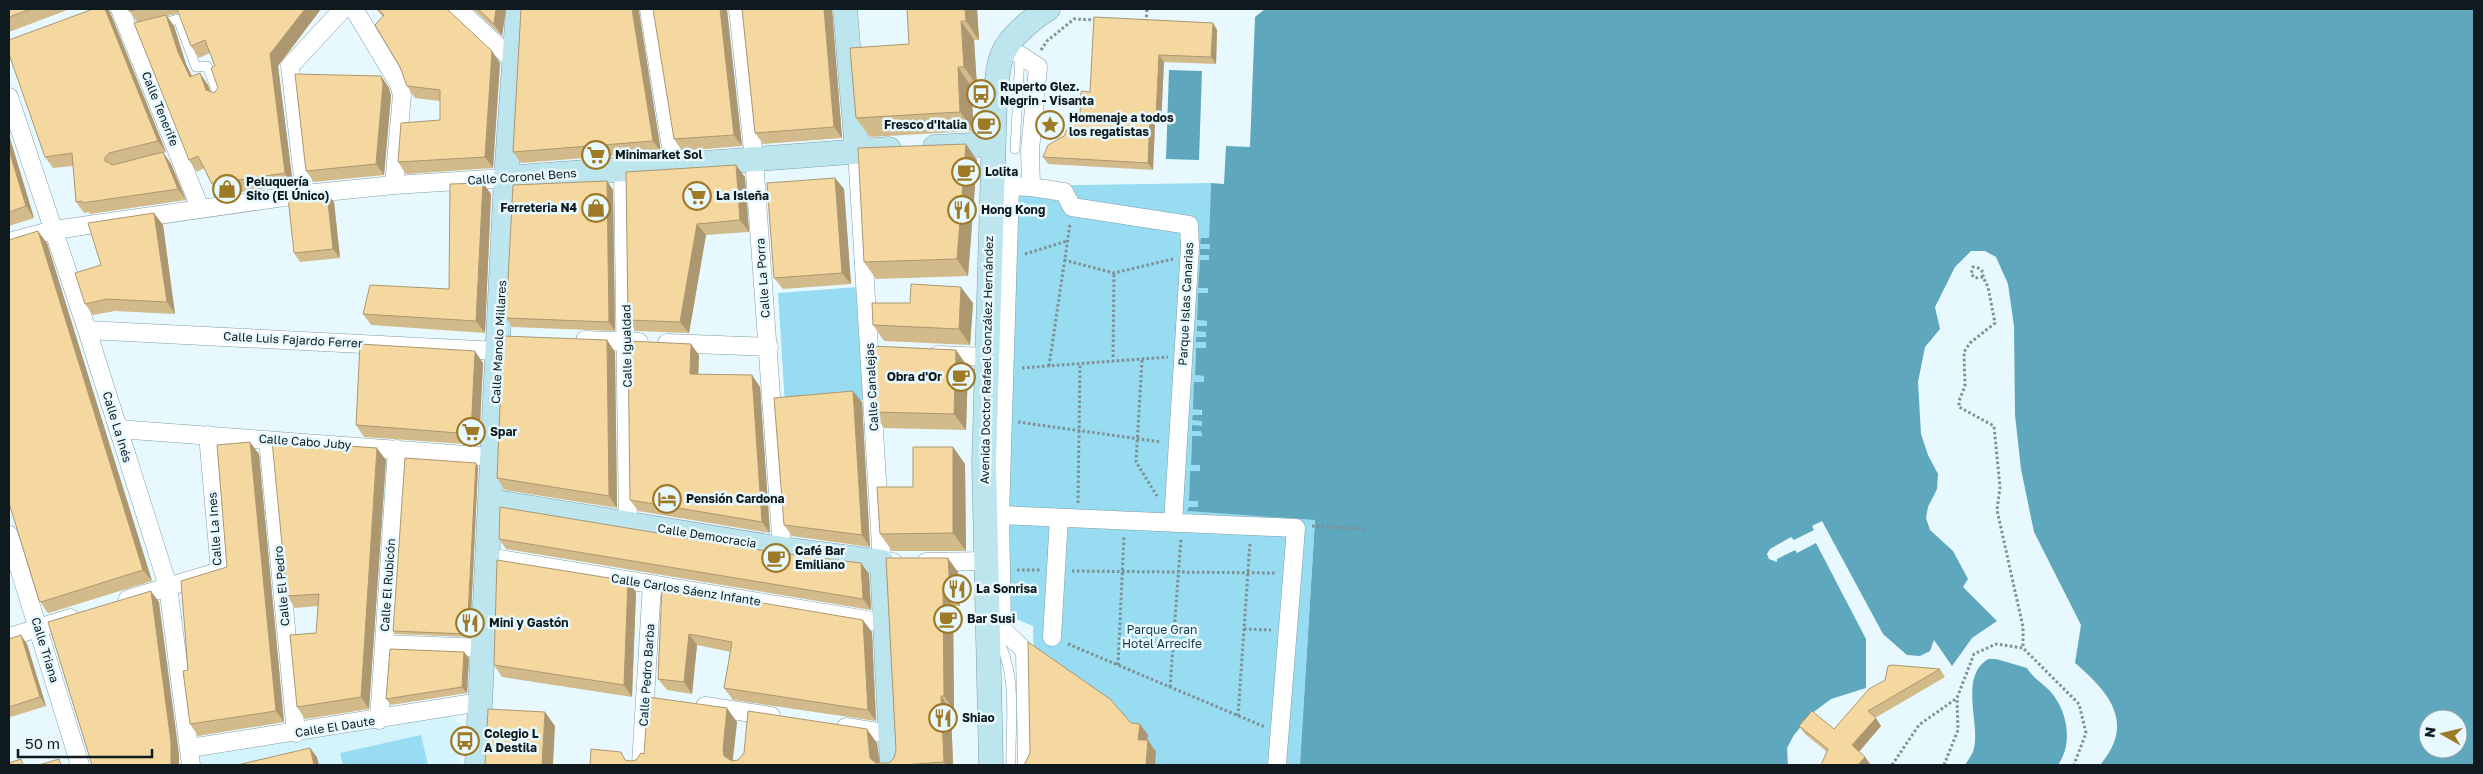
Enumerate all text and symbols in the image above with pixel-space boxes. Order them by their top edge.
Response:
street label: Calle Tenerife [139,69,182,148]
bus stop icon: Ruperto Glez. Negrin - Visanta [966,79,996,109]
place label: Ruperto Glez. Negrin - Visanta [1000,79,1094,108]
cafe icon: Fresco d'Italia [971,110,1001,140]
place icon: Homenaje a todos los regatistas [1035,110,1065,140]
place label: Homenaje a todos los regatistas [1069,110,1174,139]
place label: Fresco d'Italia [884,117,967,132]
supermarket icon: Minimarket Sol [581,140,611,170]
place label: Minimarket Sol [615,147,702,162]
cafe icon: Lolita [951,157,981,187]
place label: Lolita [985,164,1018,179]
street label: Calle Coronel Bens [467,165,577,188]
shop icon: Peluquería Sito (El Único) [212,174,242,204]
place label: Peluquería Sito (El Único) [246,174,329,203]
supermarket icon: La Isleña [682,181,712,211]
place label: La Isleña [716,188,769,203]
shop icon: Ferreteria N4 [581,193,611,223]
restaurant icon: Hong Kong [947,195,977,225]
place label: Ferreteria N4 [500,200,577,215]
place label: Hong Kong [981,202,1045,217]
street label: Avenida Doctor Rafael González Hernández [977,236,996,484]
street label: Calle La Porra [752,238,773,319]
street label: Parque Islas Canarias [1175,242,1196,366]
street label: Calle Manolo Millares [488,280,509,404]
street label: Calle Igualdad [618,304,635,388]
street label: Calle Luis Fajardo Ferrer [223,328,363,351]
street label: Calle Canalejas [862,342,881,432]
cafe icon: Obra d'Or [946,362,976,392]
place label: Obra d'Or [887,369,942,384]
street label: Calle La Inés [100,389,135,464]
supermarket icon: Spar [456,417,486,447]
place label: Spar [490,424,517,439]
street label: Calle Cabo Juby [258,431,352,452]
hotel icon: Pensión Cardona [652,484,682,514]
place label: Pensión Cardona [686,491,785,506]
street label: Calle La Ines [204,492,225,566]
street label: Calle Democracia [656,520,758,551]
street label: Calle El Rubicón [377,538,398,632]
cafe icon: Café Bar Emiliano [761,543,791,573]
place label: Café Bar Emiliano [795,543,845,572]
street label: Calle El Pedro [271,545,292,627]
street label: Calle Carlos Sáenz Infante [610,570,762,609]
restaurant icon: La Sonrisa [942,574,972,604]
place label: La Sonrisa [976,581,1037,596]
cafe icon: Bar Susi [933,604,963,634]
restaurant icon: Mini y Gastón [455,608,485,638]
place label: Bar Susi [967,611,1015,626]
street label: Calle Triana [28,615,63,684]
place label: Mini y Gastón [489,615,568,630]
park label: Parque Gran Hotel Arrecife [1122,622,1202,651]
street label: Calle Pedro Barba [635,623,658,727]
restaurant icon: Shiao [928,703,958,733]
north arrow [2418,709,2468,759]
place label: Shiao [962,710,995,725]
street label: Calle El Daute [294,713,376,740]
scale bar [18,726,151,758]
bus stop icon: Colegio L A Destila [450,726,480,756]
place label: Colegio L A Destila [484,726,539,755]
text: N [2420,726,2439,739]
text: 50 m [25,734,60,752]

